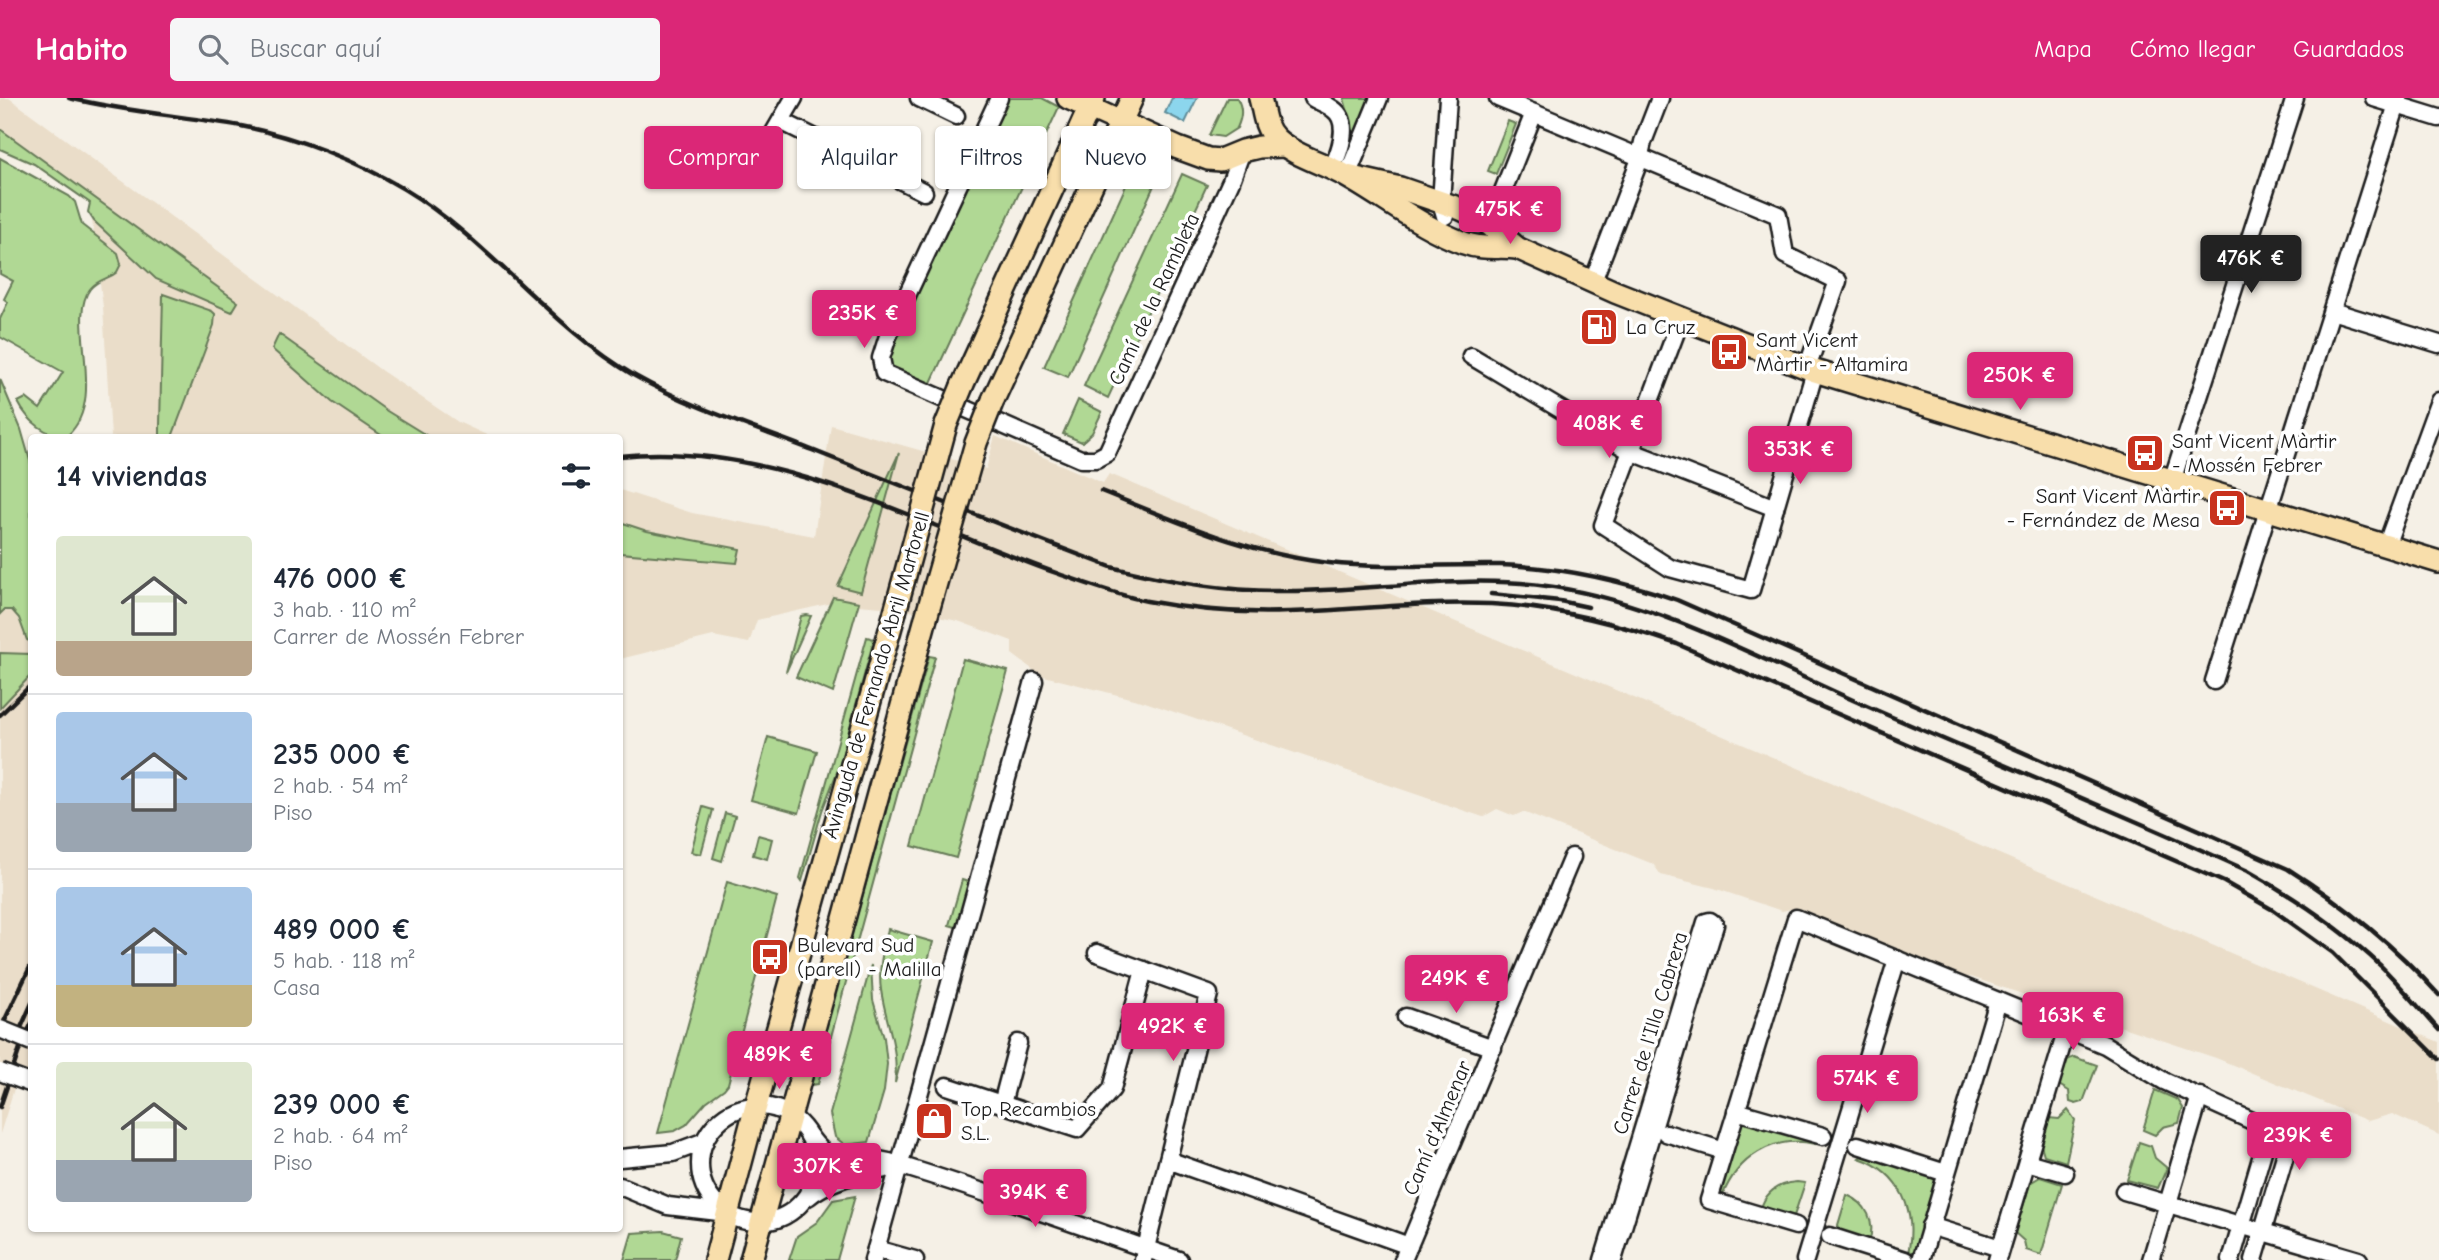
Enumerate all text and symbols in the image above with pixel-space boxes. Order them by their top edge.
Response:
search box [170,18,660,81]
text: Habito [35,30,128,68]
icon: search [194,30,232,68]
text: Buscar aquí [250,34,381,64]
text: Mapa [2034,35,2092,63]
text: Cómo llegar [2130,35,2255,63]
text: Guardados [2293,35,2404,63]
chip: Comprar [644,126,783,189]
chip: Alquilar [797,126,921,189]
chip: Filtros [935,126,1047,189]
chip: Nuevo [1061,126,1171,189]
pin: 475K € [1453,186,1567,246]
text: 475K € [1475,195,1545,222]
street label: Camí de la Rambleta [1104,209,1204,389]
pin: 476K € [2194,236,2308,295]
text: 476K € [2216,244,2286,271]
pin: 235K € [807,290,921,350]
text: 235K € [828,299,900,326]
fuel station icon: La Cruz [1578,306,1620,348]
place label: La Cruz [1626,315,1695,339]
place label: Sant Vicent Màrtir - Altamira [1756,328,1908,376]
bus stop icon: Sant Vicent Màrtir - Altamira [1708,331,1750,373]
pin: 250K € [1963,352,2077,412]
text: 250K € [1983,361,2057,388]
pin: 408K € [1552,400,1666,460]
text: 408K € [1573,409,1645,436]
pin: 353K € [1743,426,1857,486]
place label: Sant Vicent Màrtir - Mossén Febrer [2172,429,2337,477]
bus stop icon: Sant Vicent Màrtir - Mossén Febrer [2124,432,2166,474]
text: 353K € [1764,435,1836,462]
icon: filters [557,457,595,495]
text: 14 viviendas [56,459,207,494]
place label: Sant Vicent Màrtir - Fernández de Mesa [2007,484,2201,532]
bus stop icon: Sant Vicent Màrtir - Fernández de Mesa [2206,487,2248,529]
street label: Avinguda de Fernando Abril Martorell [818,509,934,841]
text: 476 000 € [273,561,409,596]
icon: home [112,564,196,648]
text: 3 hab. · 110 m² [273,596,416,623]
text: Carrer de Mossén Febrer [273,623,524,650]
text: 235 000 € [273,737,412,772]
icon: home [112,740,196,824]
text: 2 hab. · 54 m² [273,772,408,799]
text: Piso [273,799,313,826]
text: 489 000 € [273,912,412,947]
icon: home [112,915,196,999]
street label: Carrer de l'Illa Cabrera [1608,929,1692,1137]
place label: Bulevard Sud (parell) - Malilla [797,933,941,981]
bus stop icon: Bulevard Sud (parell) - Malilla [749,936,791,978]
text: 5 hab. · 118 m² [273,947,415,974]
pin: 249K € [1399,956,1513,1015]
text: 249K € [1421,964,1491,991]
text: Casa [273,974,320,1001]
pin: 163K € [2016,992,2130,1052]
text: 163K € [2038,1001,2108,1028]
pin: 492K € [1116,1004,1230,1063]
text: 492K € [1137,1012,1209,1039]
pin: 489K € [722,1032,836,1091]
text: 489K € [743,1040,815,1067]
pin: 574K € [1810,1056,1924,1115]
street label: Camí d'Almenar [1398,1057,1476,1199]
text: 574K € [1833,1064,1901,1091]
text: 239 000 € [273,1087,412,1122]
icon: home [112,1090,196,1174]
place label: Top Recambios S.L. [961,1097,1096,1145]
shop icon: Top Recambios S.L. [913,1100,955,1142]
pin: 239K € [2242,1112,2356,1172]
text: 239K € [2263,1121,2335,1148]
text: 2 hab. · 64 m² [273,1122,408,1149]
pin: 307K € [772,1144,886,1203]
text: Piso [273,1149,313,1176]
text: 307K € [793,1152,865,1179]
pin: 394K € [978,1170,1092,1229]
text: 394K € [999,1178,1071,1205]

